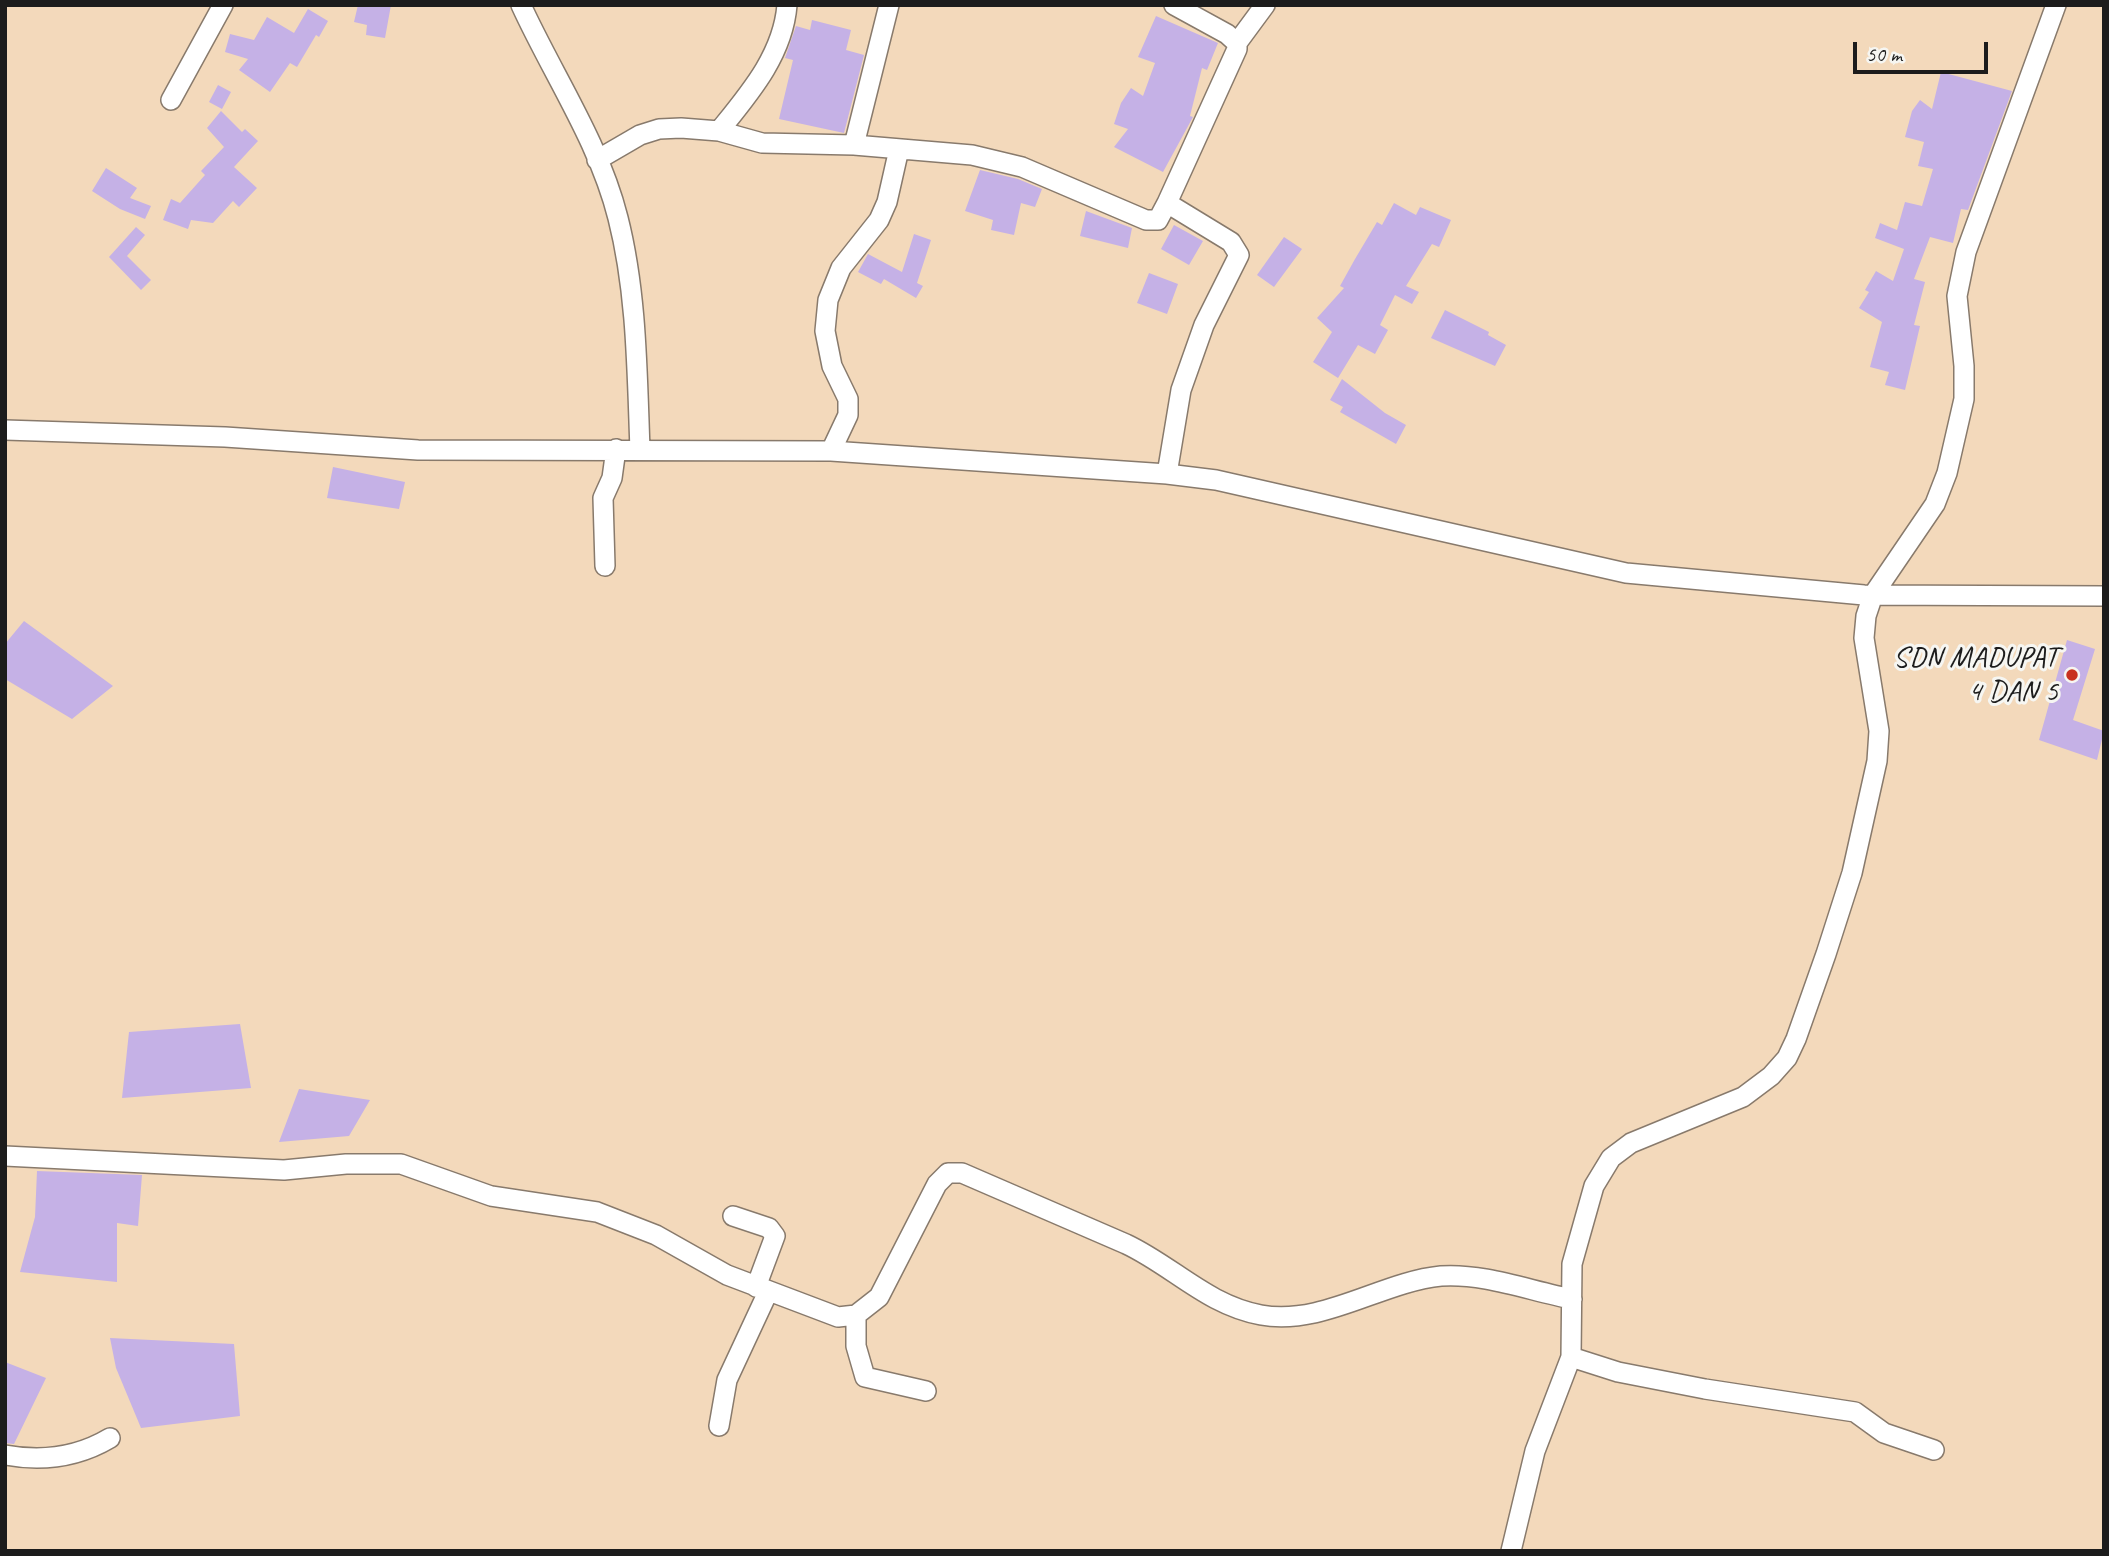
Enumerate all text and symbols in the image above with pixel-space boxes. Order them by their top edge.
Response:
scale bar [1857,28,1992,72]
text: 50 m [1866,41,1902,67]
place label: SDN MADUPAT 4 DAN 5 [1893,640,2058,710]
marker: SDN MADUPAT 4 DAN 5 [2064,667,2080,683]

